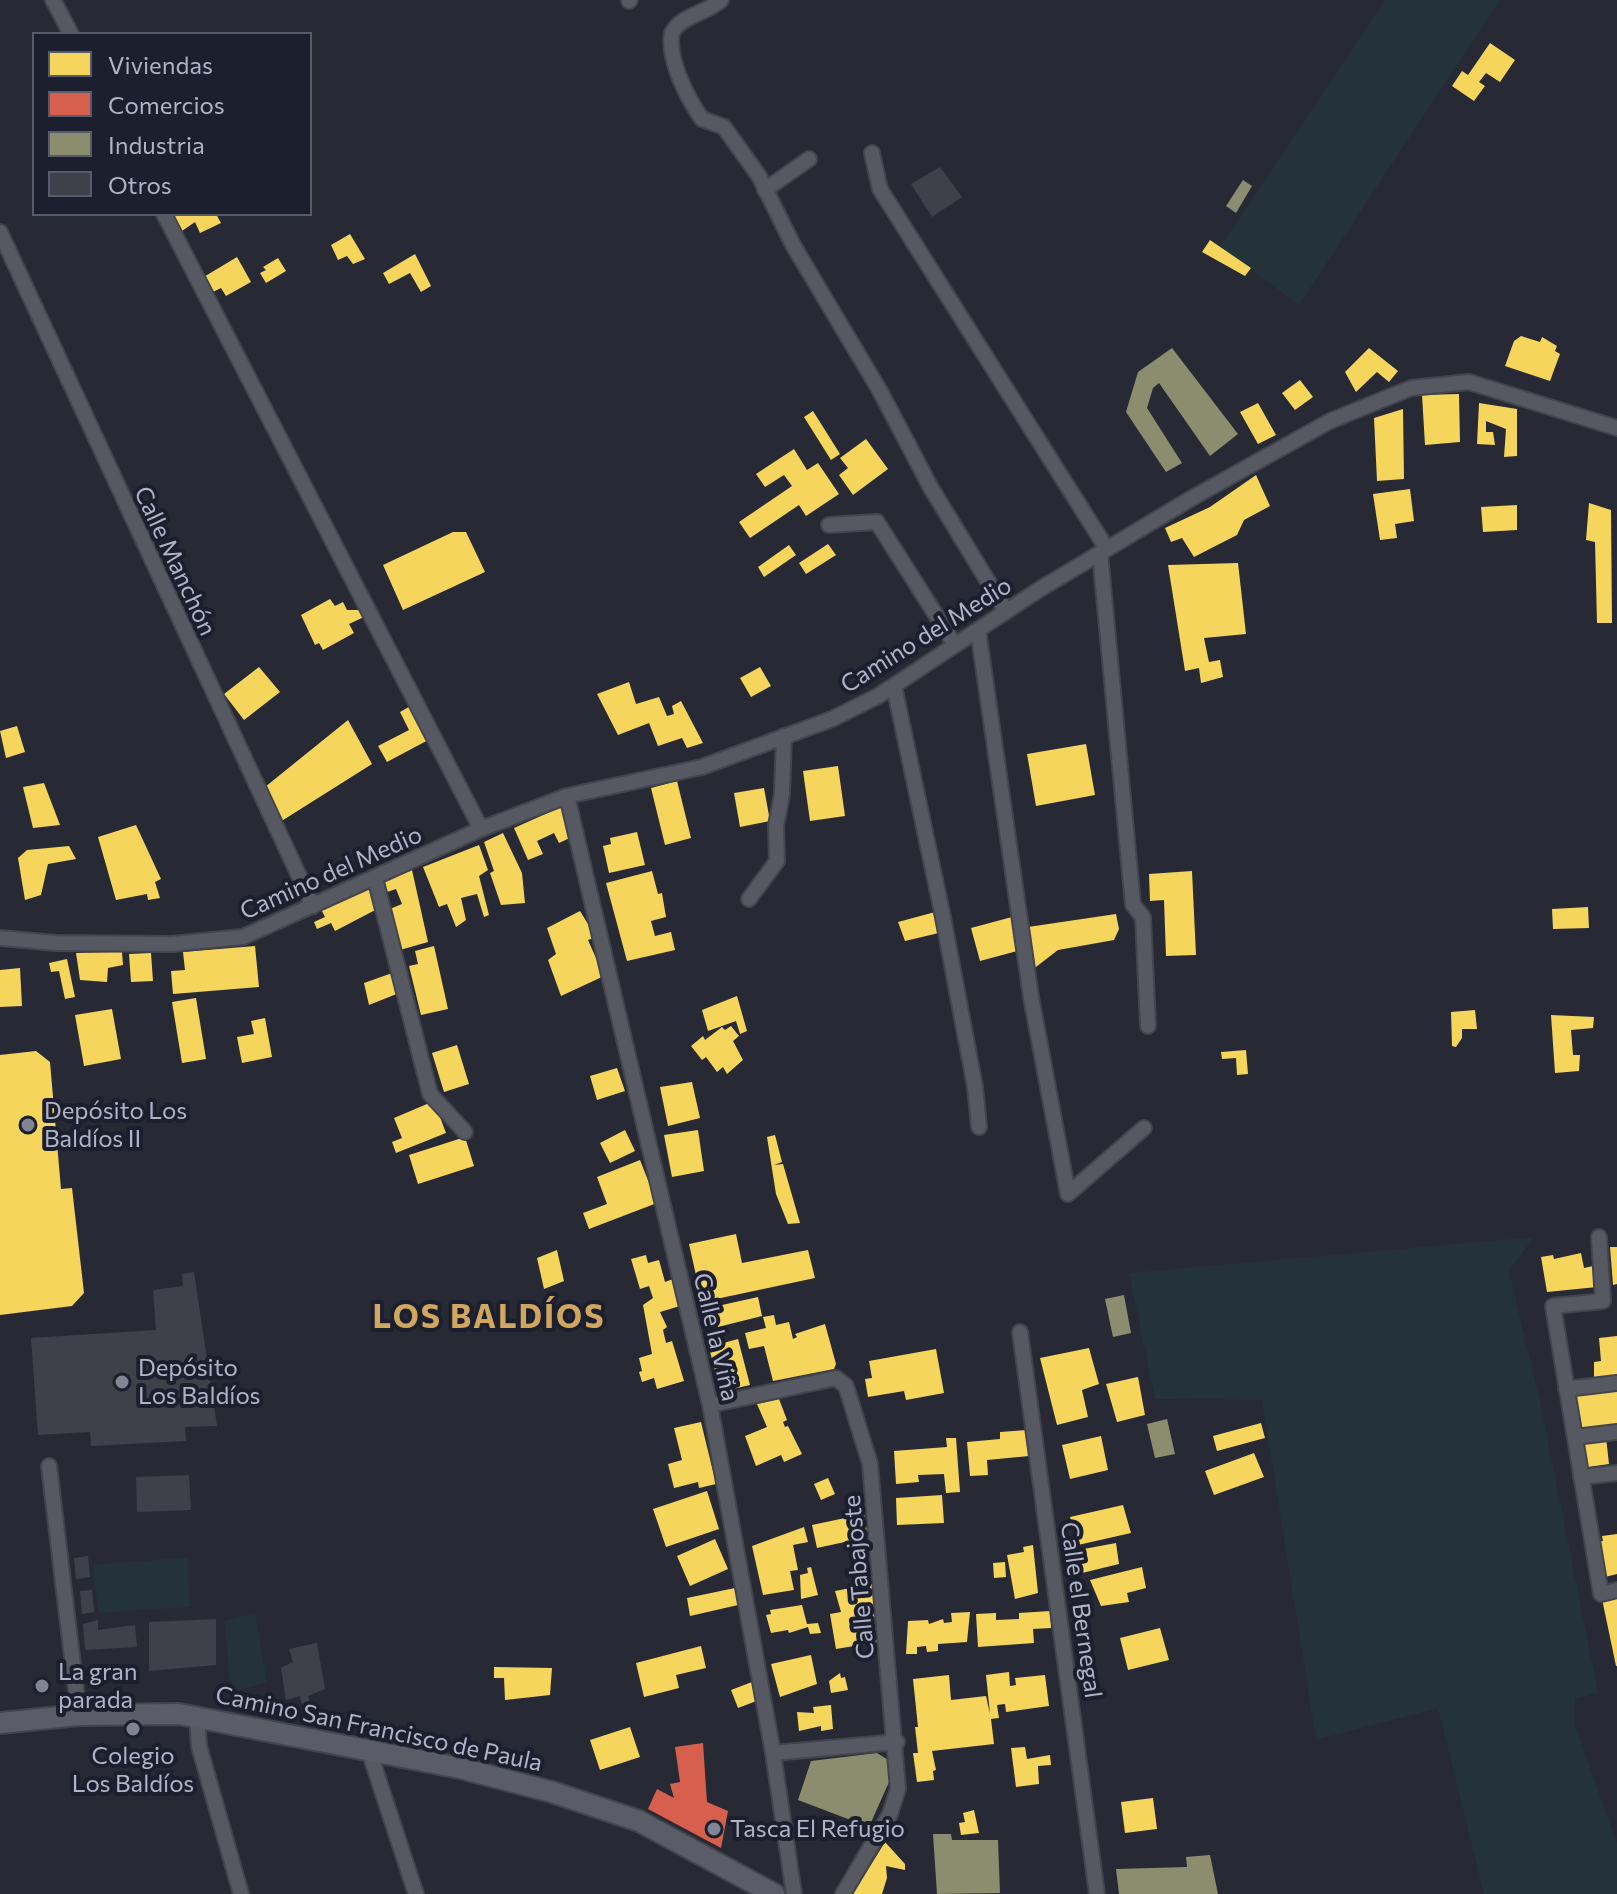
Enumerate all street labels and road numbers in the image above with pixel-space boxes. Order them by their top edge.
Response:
street label: Calle Manchón [128,482,222,640]
street label: Camino del Medio [835,571,1017,699]
street label: Camino del Medio [236,820,426,926]
street label: Calle la Viña [687,1270,745,1404]
street label: Calle Tabajoste [837,1494,881,1660]
street label: Calle el Bernegal [1054,1520,1108,1700]
street label: Camino San Francisco de Paula [213,1680,545,1778]

